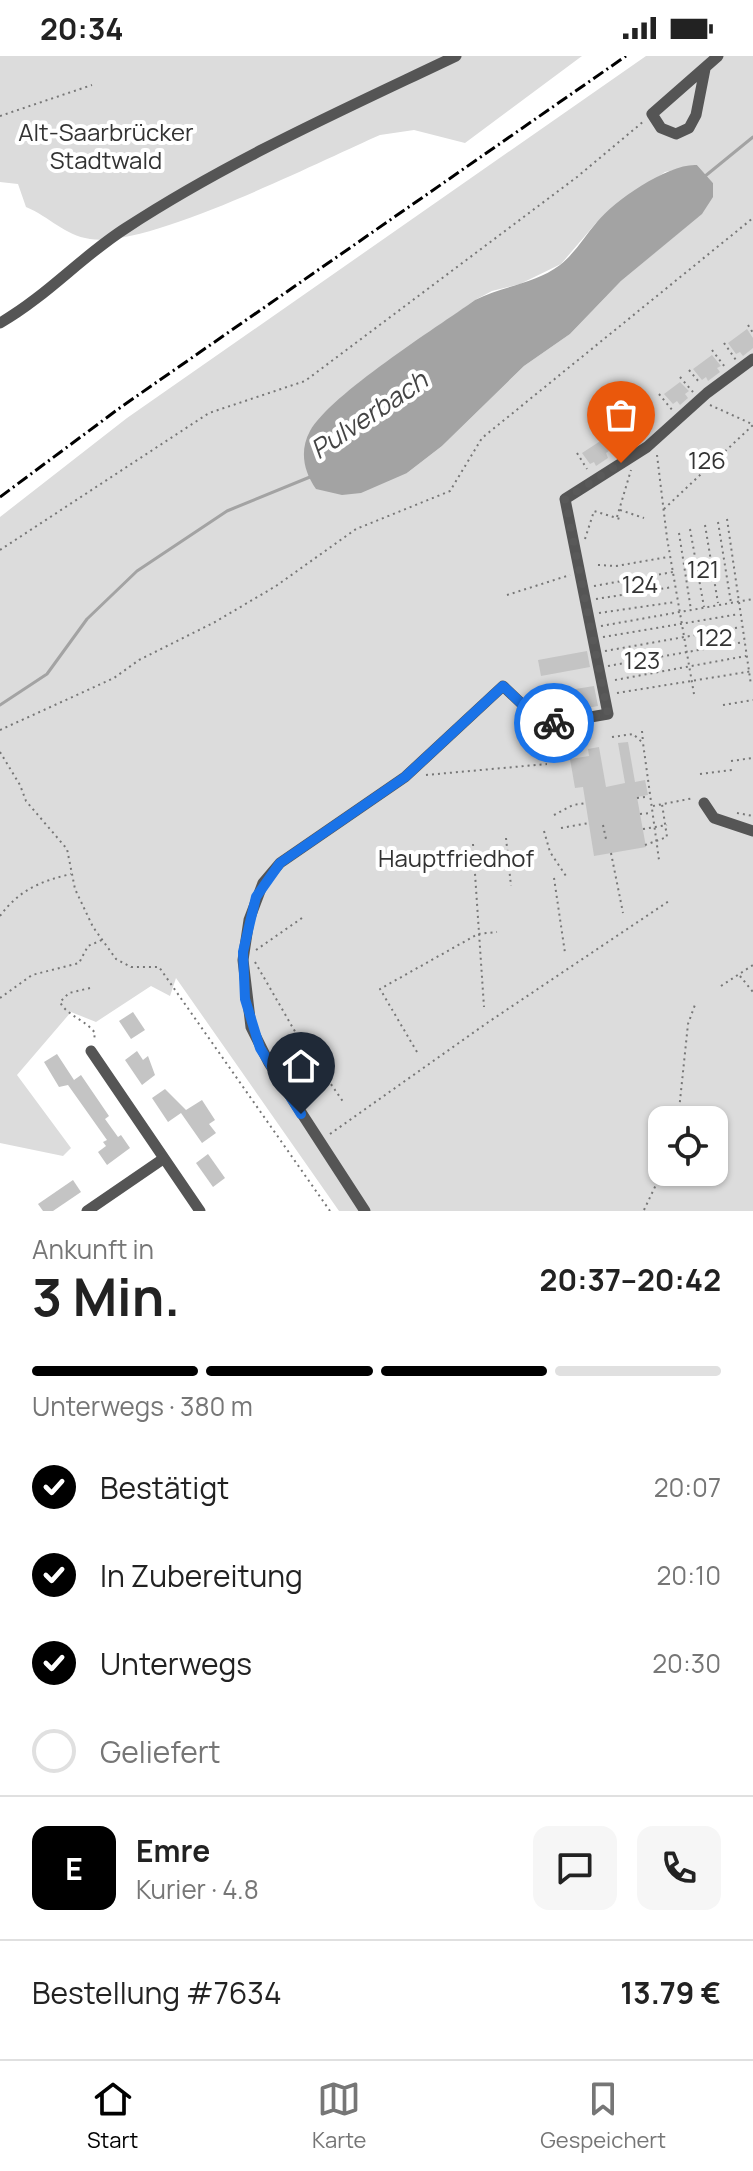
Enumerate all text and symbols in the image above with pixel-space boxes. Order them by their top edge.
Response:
text: 20:34 [40,8,124,49]
park label: Alt-Saarbrücker Stadtwald [18,115,194,176]
water label: Pulverbach [303,361,435,467]
pin [587,381,655,463]
icon: bag [599,393,643,437]
park label: 126 [688,443,726,476]
park label: 121 [687,552,719,585]
park label: 124 [622,567,658,600]
park label: 122 [696,620,732,653]
park label: 123 [624,643,660,676]
courier [514,683,594,763]
icon: bike [532,701,576,745]
park label: Hauptfriedhof [378,841,534,874]
pin [267,1032,335,1114]
icon: home [279,1044,323,1088]
map controls [648,1106,728,1186]
button: locate [648,1106,728,1186]
text: Ankunft in [32,1231,154,1267]
text: 20:37–20:42 [540,1259,721,1300]
text: 3 Min. [32,1261,180,1332]
text: Unterwegs · 380 m [32,1388,253,1424]
icon: check [32,1465,76,1509]
text: Bestätigt [100,1467,229,1508]
text: 20:07 [654,1469,721,1505]
icon: check [32,1553,76,1597]
text: In Zubereitung [100,1555,303,1596]
text: 20:10 [657,1557,721,1593]
icon: check [32,1641,76,1685]
text: Unterwegs [100,1643,252,1684]
text: 20:30 [652,1645,721,1681]
text: Geliefert [100,1731,221,1772]
button: chat [533,1826,617,1910]
button: phone [637,1826,721,1910]
text: Emre [136,1830,210,1871]
text: E [65,1848,83,1889]
text: Kurier · 4.8 [136,1871,259,1907]
text: Bestellung #7634 [32,1972,282,2013]
text: 13.79 € [620,1972,721,2013]
tab: Start [87,2077,138,2155]
tab: Karte [312,2077,366,2155]
tab: Gespeichert [540,2077,666,2155]

